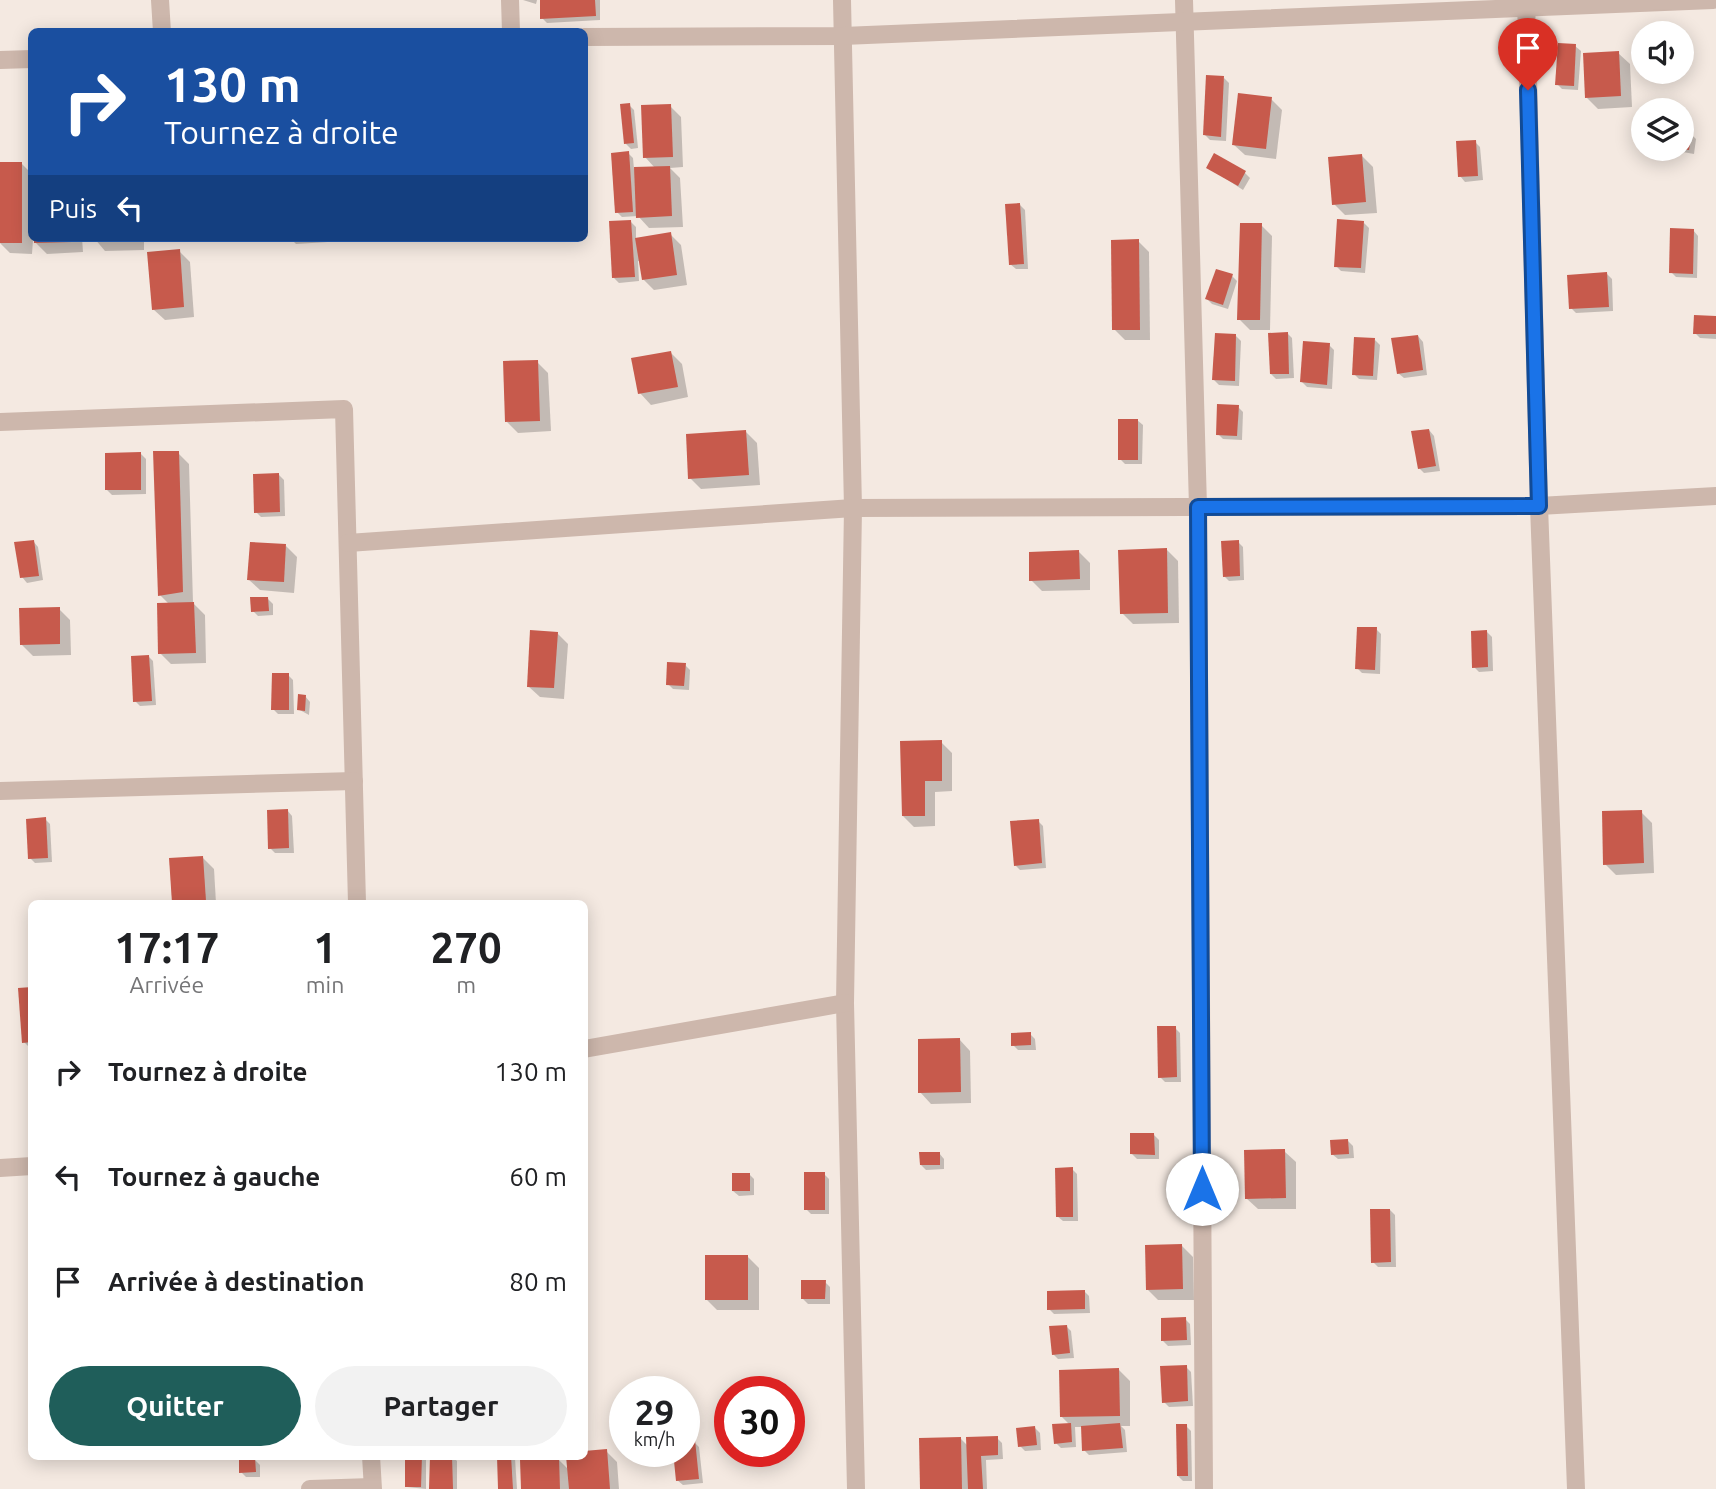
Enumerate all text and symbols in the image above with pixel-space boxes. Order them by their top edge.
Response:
pin [1498,18,1558,90]
map controls [1631,21,1694,161]
button: sound [1631,21,1694,84]
icon: arrive [1509,29,1547,67]
icon: right [49,56,140,147]
text: 130 m [164,56,301,111]
button: layers [1631,98,1694,161]
text: Tournez à droite [164,114,399,150]
icon: left [111,189,149,227]
text: Puis [49,194,97,223]
text: 17:17 [114,924,219,971]
text: 1 [313,924,337,971]
text: 270 [431,924,502,971]
text: Arrivée [130,972,204,997]
text: min [306,972,344,997]
text: m [456,972,476,997]
icon: right [49,1053,87,1091]
text: Tournez à droite [108,1057,307,1086]
text: 130 m [495,1057,567,1086]
position arrow [1165,1152,1239,1226]
icon: left [49,1158,87,1196]
text: Tournez à gauche [108,1162,320,1191]
text: 60 m [509,1162,567,1191]
icon: arrive [49,1263,87,1301]
text: Arrivée à destination [108,1267,364,1296]
text: 80 m [509,1267,567,1296]
button: Quitter [49,1366,301,1446]
button: Partager [315,1366,567,1446]
speed limit sign: 30 [714,1376,805,1467]
text: 29 [635,1392,674,1432]
text: km/h [634,1429,675,1449]

